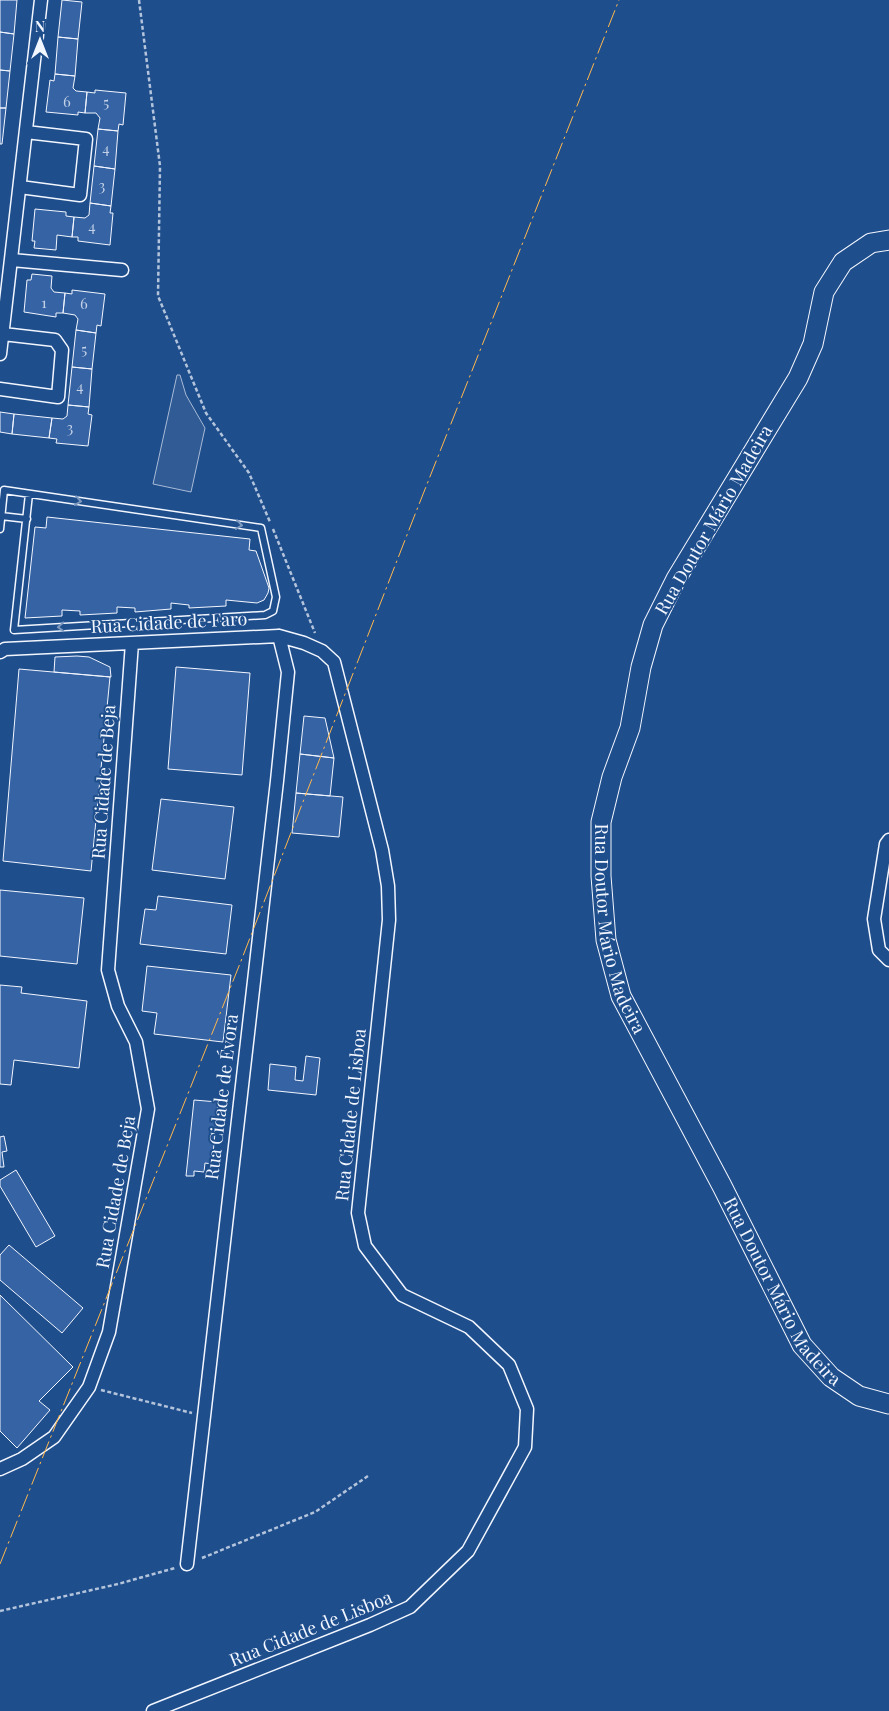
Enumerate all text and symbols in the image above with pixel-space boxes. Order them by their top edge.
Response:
north arrow [15,15,65,65]
text: N [35,17,45,36]
house number: 6 [63,91,71,111]
house number: 5 [103,92,109,112]
house number: 4 [102,138,110,158]
house number: 3 [99,175,106,195]
house number: 4 [88,216,96,236]
house number: 1 [41,292,47,312]
house number: 6 [80,293,88,313]
house number: 5 [81,339,87,359]
house number: 4 [76,376,84,396]
house number: 3 [67,417,74,437]
street label: Rua Doutor Mário Madeira [649,420,777,619]
one-way arrow [74,495,82,506]
one-way arrow [234,519,243,529]
street label: Rua Cidade de Faro [90,606,248,638]
one-way arrow [57,622,65,633]
street label: Rua Cidade de Beja [86,704,120,860]
street label: Rua Doutor Mário Madeira [590,823,652,1037]
street label: Rua Cidade de Évora [199,1013,243,1181]
street label: Rua Cidade de Lisboa [329,1027,371,1202]
street label: Rua Cidade de Beja [90,1114,140,1270]
street label: Rua Doutor Mário Madeira [719,1193,846,1391]
street label: Rua Cidade de Lisboa [226,1584,396,1672]

